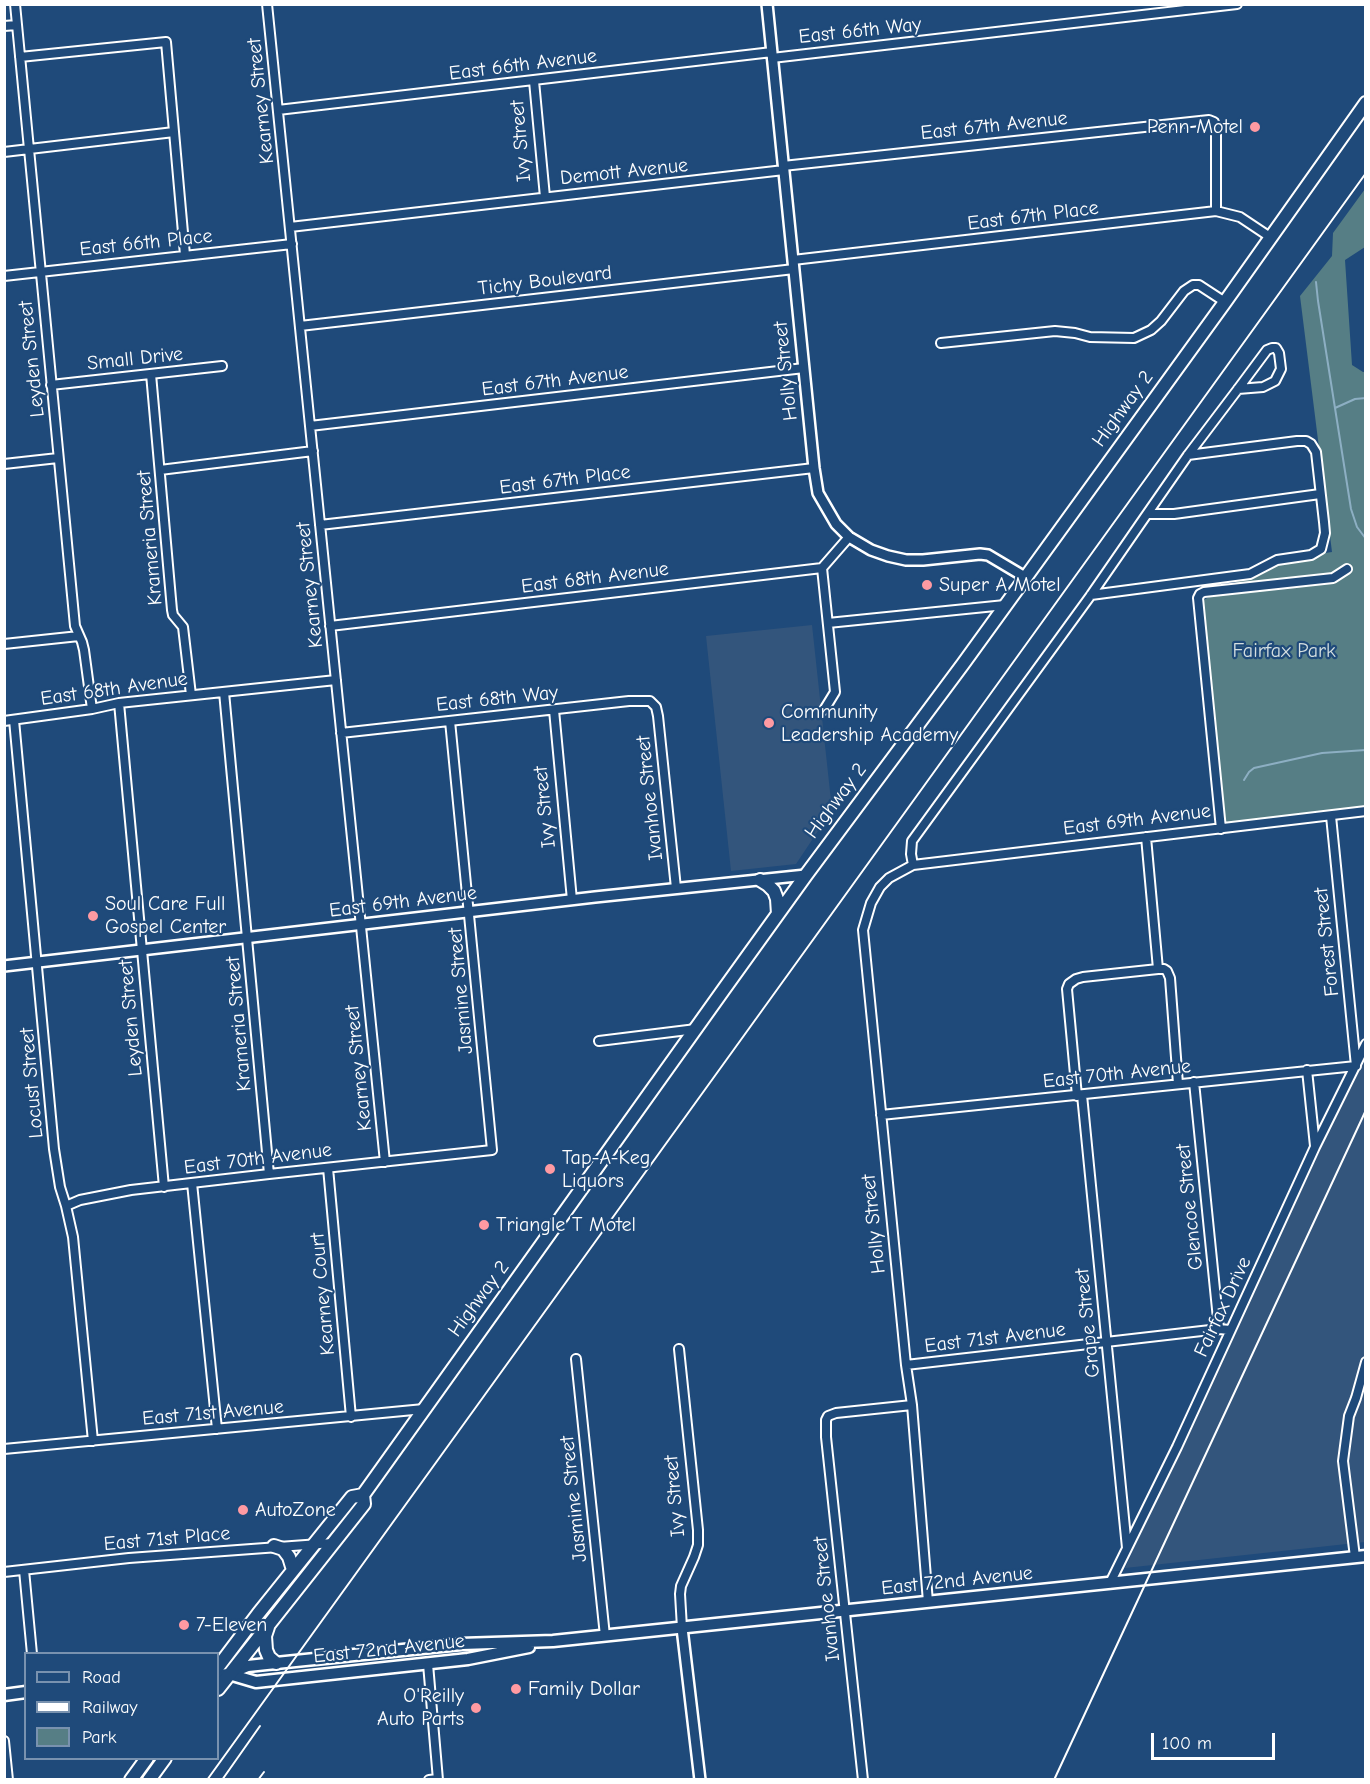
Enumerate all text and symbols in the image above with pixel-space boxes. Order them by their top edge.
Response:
street label: East 66th Way [798,13,922,49]
street label: Kearney Street [242,37,280,165]
street label: East 66th Avenue [448,44,598,86]
street label: Ivy Street [505,99,537,183]
street label: East 67th Avenue [919,106,1069,146]
place label: Penn Motel [1147,115,1243,139]
marker: Penn Motel [1248,120,1262,134]
street label: Demott Avenue [559,153,689,191]
street label: East 67th Place [966,196,1100,236]
street label: East 66th Place [78,224,214,262]
street label: Tichy Boulevard [477,261,613,301]
street label: Leyden Street [14,300,50,418]
street label: Holly Street [769,320,803,422]
street label: Small Drive [86,342,184,376]
street label: East 67th Avenue [480,360,630,402]
street label: Highway 2 [1087,366,1159,452]
street label: East 67th Place [498,460,632,500]
street label: Krameria Street [132,470,168,606]
street label: Kearney Street [291,521,329,649]
street label: East 68th Avenue [520,557,670,599]
place label: Super A Motel [939,573,1061,597]
marker: Super A Motel [920,578,934,592]
park label: Fairfax Park [1232,639,1336,663]
street label: East 68th Avenue [39,667,189,711]
street label: East 68th Way [435,681,559,717]
place label: Community Leadership Academy [781,700,958,747]
marker: Community Leadership Academy [762,716,776,730]
street label: Ivanhoe Street [632,734,668,862]
street label: Highway 2 [800,759,872,843]
street label: Ivy Street [529,765,561,849]
street label: East 69th Avenue [1062,799,1212,841]
street label: East 69th Avenue [328,881,478,923]
street label: Forest Street [1309,886,1345,998]
place label: Soul Care Full Gospel Center [105,892,226,939]
marker: Soul Care Full Gospel Center [86,909,100,923]
street label: Jasmine Street [444,927,478,1055]
street label: Krameria Street [221,956,257,1092]
street label: Leyden Street [114,959,148,1077]
street label: Kearney Street [340,1004,378,1132]
street label: Locust Street [15,1027,49,1139]
street label: East 70th Avenue [1042,1054,1192,1094]
street label: East 70th Avenue [183,1138,333,1180]
street label: Glencoe Street [1171,1143,1209,1271]
place label: Tap-A-Keg Liquors [562,1146,650,1193]
marker: Tap-A-Keg Liquors [543,1162,557,1176]
street label: Holly Street [857,1173,891,1275]
place label: Triangle T Motel [496,1213,636,1237]
marker: Triangle T Motel [477,1218,491,1232]
street label: Kearney Court [306,1232,340,1356]
street label: Fairfax Drive [1189,1253,1257,1361]
street label: Highway 2 [443,1256,515,1342]
street label: Grape Street [1070,1267,1106,1379]
street label: East 71st Avenue [923,1317,1067,1359]
street label: East 71st Avenue [141,1395,285,1431]
street label: Jasmine Street [555,1435,593,1563]
street label: Ivy Street [659,1454,691,1538]
place label: AutoZone [255,1498,336,1522]
marker: AutoZone [236,1503,250,1517]
street label: East 71st Place [103,1522,231,1556]
street label: Ivanhoe Street [809,1535,845,1663]
street label: East 72nd Avenue [880,1561,1034,1601]
place label: 7-Eleven [196,1613,267,1637]
marker: 7-Eleven [177,1618,191,1632]
street label: East 72nd Avenue [312,1629,466,1669]
legend [24,1652,219,1760]
text: Road [82,1667,121,1688]
place label: Family Dollar [528,1677,640,1701]
marker: Family Dollar [509,1682,523,1696]
place label: O'Reilly Auto Parts [377,1684,464,1731]
text: Railway [82,1697,138,1718]
marker: O'Reilly Auto Parts [469,1701,483,1715]
scale bar [1154,1721,1278,1759]
text: Park [82,1727,116,1748]
text: 100 m [1162,1733,1212,1754]

